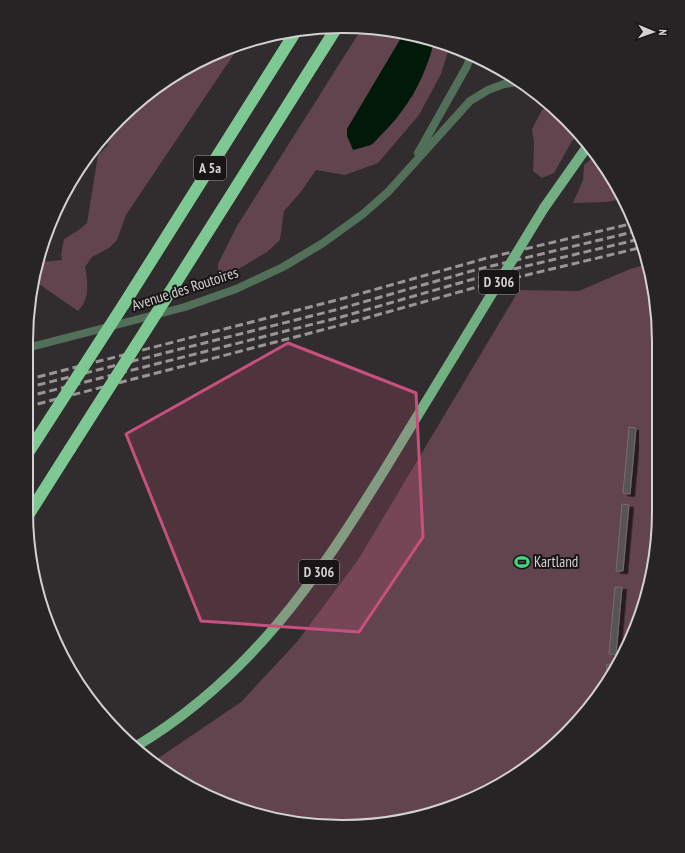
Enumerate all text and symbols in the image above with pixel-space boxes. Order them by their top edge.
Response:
north arrow [633,12,673,52]
text: N [656,29,670,36]
road number: A 5a [194,156,226,180]
street label: Avenue des Routoires [129,262,240,315]
road number: D 306 [479,270,519,294]
place label: Kartland [534,552,578,571]
sports icon: Kartland [513,553,531,571]
road number: D 306 [299,560,339,584]

